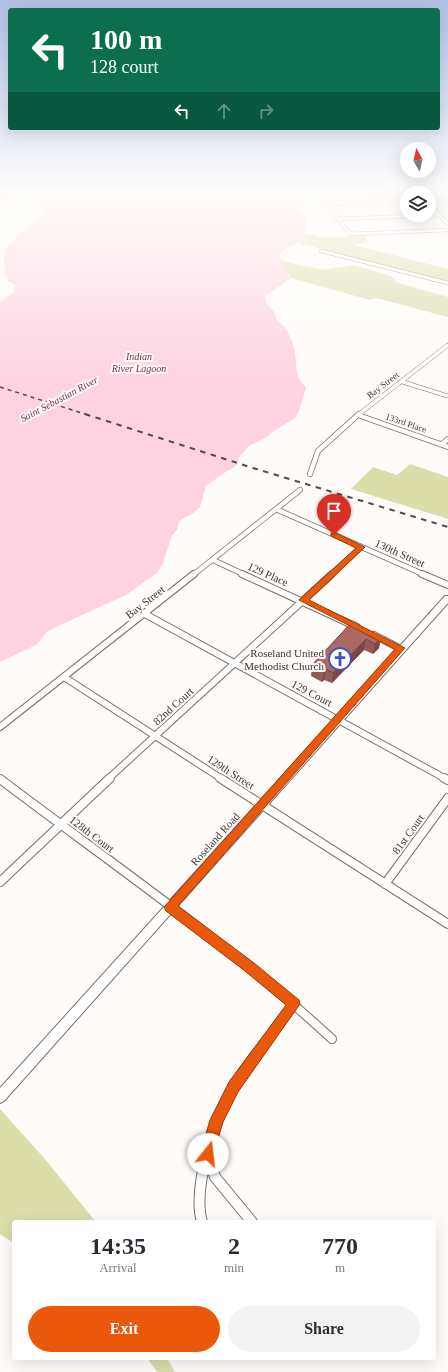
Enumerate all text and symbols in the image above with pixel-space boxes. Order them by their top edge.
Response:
icon: left [24,24,76,76]
text: 100 m [90,24,162,55]
text: 128 court [90,57,158,77]
icon: left [171,100,193,122]
icon: ahead [213,100,235,122]
icon: right [255,100,277,122]
north arrow [400,142,436,178]
map controls [400,142,436,222]
button: layers [400,186,436,222]
water label: Indian River Lagoon [111,351,166,374]
street label: Bay Street [365,369,401,400]
water label: Saint Sebastian River [18,374,100,424]
street label: 133rd Place [384,411,428,435]
pin [317,494,351,535]
icon: arrive [323,500,345,522]
street label: 130th Street [373,537,427,569]
street label: 129 Place [246,560,290,588]
street label: Bay Street [123,583,167,621]
church icon: Roseland United Methodist Church [327,646,353,672]
place label: Roseland United Methodist Church [244,647,324,672]
street label: 129 Court [290,677,334,709]
street label: 82nd Court [150,685,196,727]
street label: 129th Street [205,752,257,792]
street label: Roseland Road [188,810,242,868]
street label: 81st Court [390,812,426,856]
street label: 128th Court [67,813,117,855]
position arrow [187,1133,229,1175]
text: 14:35 [90,1233,146,1259]
text: 2 [228,1233,240,1259]
text: 770 [322,1233,358,1259]
text: Arrival [99,1260,137,1275]
text: min [224,1260,244,1275]
text: m [335,1260,345,1275]
button: Exit [28,1306,220,1352]
button: Share [228,1306,420,1352]

